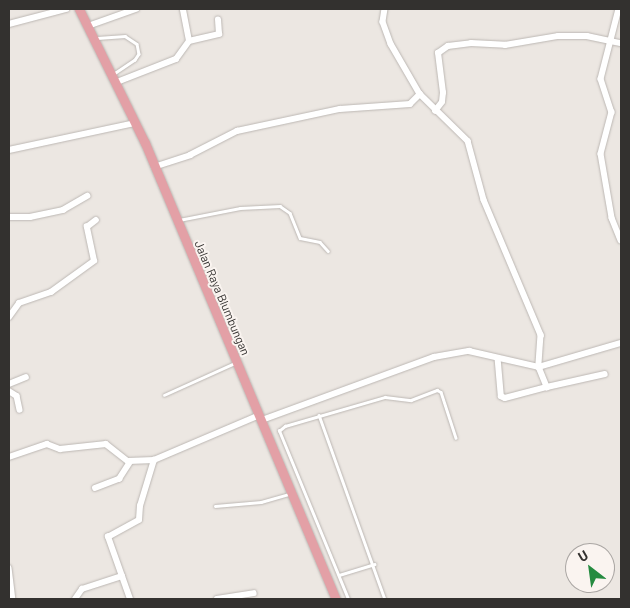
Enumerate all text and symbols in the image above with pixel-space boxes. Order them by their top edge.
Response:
street label: Jalan Raya Blumbungan [191,238,253,358]
north arrow [565,543,615,593]
text: U [575,546,591,565]

